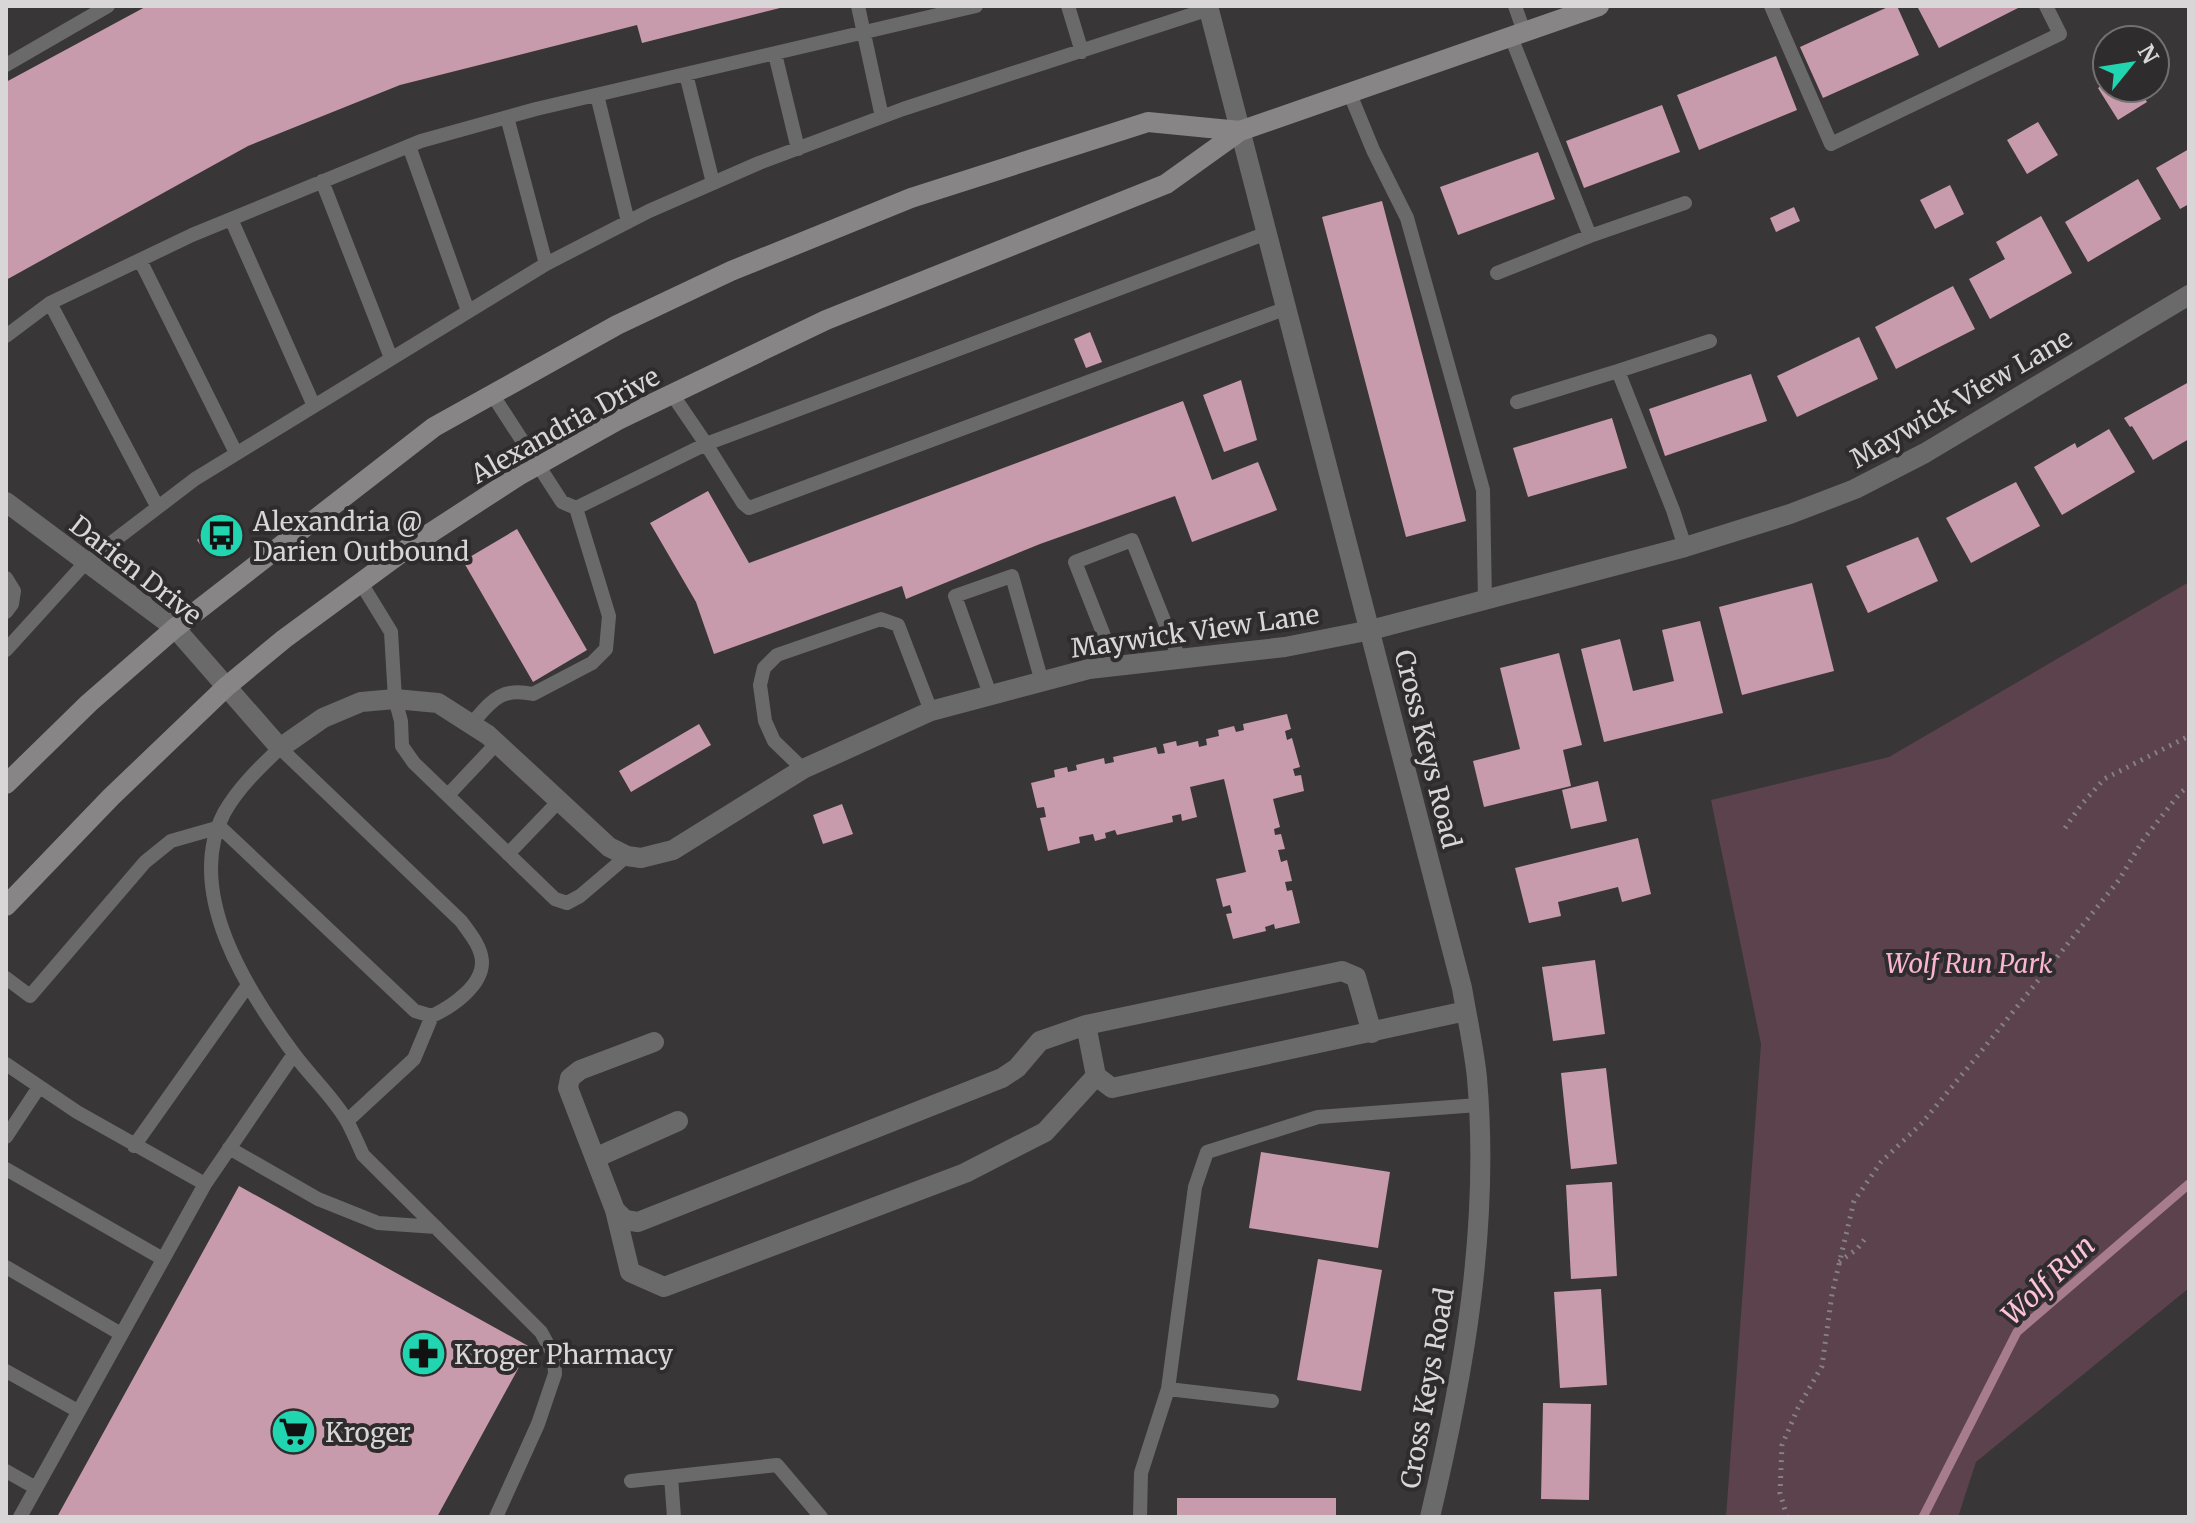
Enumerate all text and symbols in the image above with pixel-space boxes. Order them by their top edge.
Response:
north arrow [2091,24,2171,104]
text: N [2132,39,2165,69]
street label: Maywick View Lane [1844,321,2078,475]
street label: Alexandria Drive [464,360,665,491]
place label: Alexandria @ Darien Outbound [252,505,469,568]
street label: Darien Drive [64,508,208,632]
bus stop icon: Alexandria @ Darien Outbound [198,512,246,560]
street label: Maywick View Lane [1069,597,1321,665]
street label: Cross Keys Road [1387,646,1469,852]
park label: Wolf Run Park [1885,947,2053,980]
water label: Wolf Run [1994,1227,2102,1333]
street label: Cross Keys Road [1393,1285,1461,1491]
pharmacy icon: Kroger Pharmacy [399,1330,447,1378]
place label: Kroger Pharmacy [454,1338,674,1371]
supermarket icon: Kroger [270,1408,318,1456]
place label: Kroger [325,1416,411,1449]

